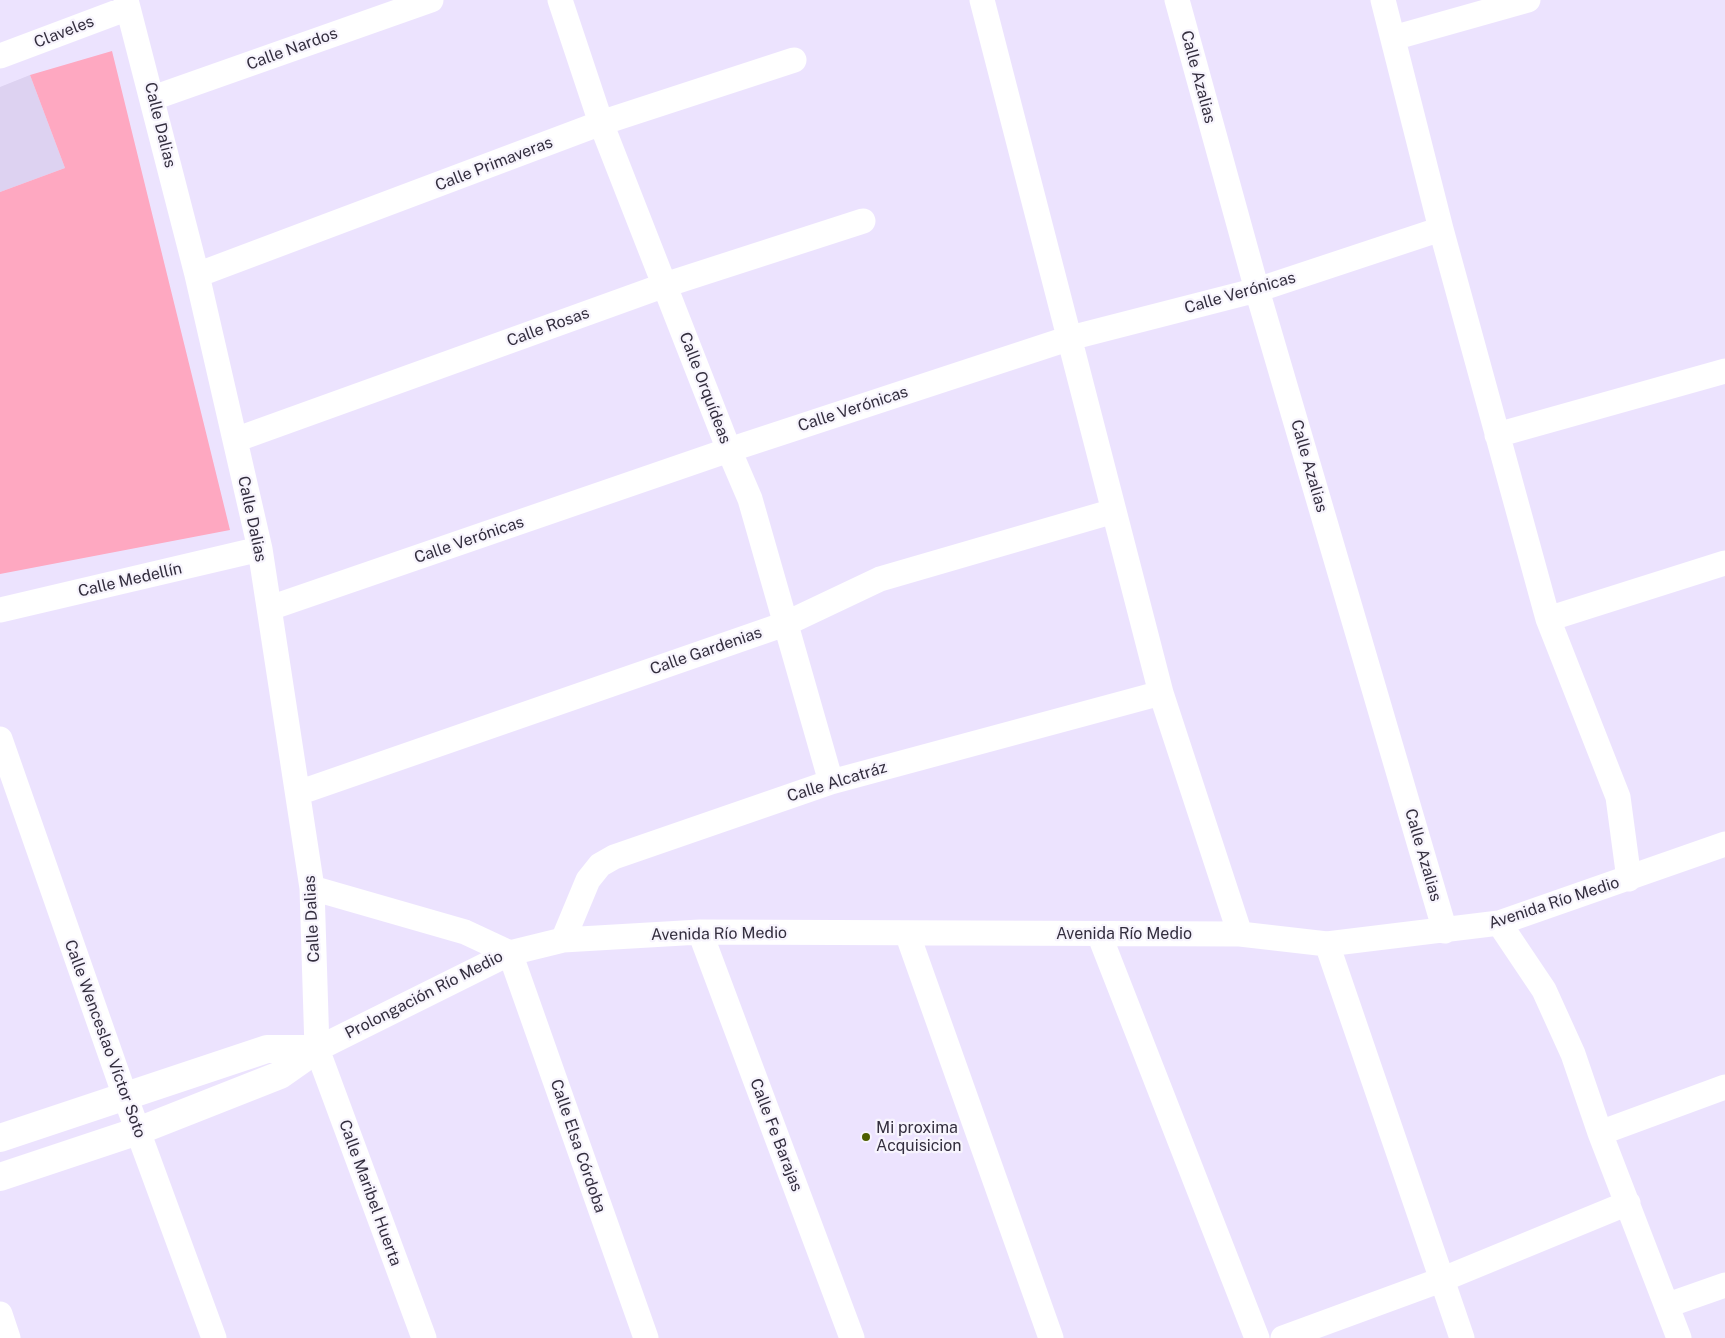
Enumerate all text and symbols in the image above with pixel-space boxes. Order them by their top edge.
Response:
street label: Claveles [31,12,97,52]
street label: Calle Nardos [244,24,340,74]
street label: Calle Azalias [1176,28,1220,126]
street label: Calle Dalias [140,80,180,170]
street label: Calle Primaveras [432,133,556,195]
street label: Calle Verónicas [1182,268,1298,318]
street label: Calle Rosas [504,303,592,351]
street label: Calle Orquídeas [675,330,735,446]
street label: Calle Verónicas [796,382,910,436]
street label: Calle Azalias [1287,418,1331,514]
street label: Calle Dalias [234,474,270,564]
street label: Calle Verónicas [412,512,526,568]
street label: Calle Medellín [76,559,184,601]
street label: Calle Gardenias [648,623,764,679]
street label: Calle Alcatráz [785,758,889,806]
street label: Calle Azalias [1401,807,1445,903]
street label: Avenida Río Medio [1486,873,1622,933]
street label: Calle Dalias [300,875,324,963]
street label: Avenida Río Medio [651,923,787,945]
street label: Avenida Río Medio [1056,924,1192,944]
street label: Calle Wenceslao Víctor Soto [60,937,150,1141]
street label: Prolongación Río Medio [342,947,506,1043]
street label: Calle Fe Barajas [746,1076,806,1194]
street label: Calle Elsa Córdoba [546,1077,610,1215]
street label: Calle Maribel Huerta [335,1117,405,1269]
place label: Mi proxima Acquisicion [876,1118,962,1156]
marker: Mi proxima Acquisicion [860,1131,872,1143]

